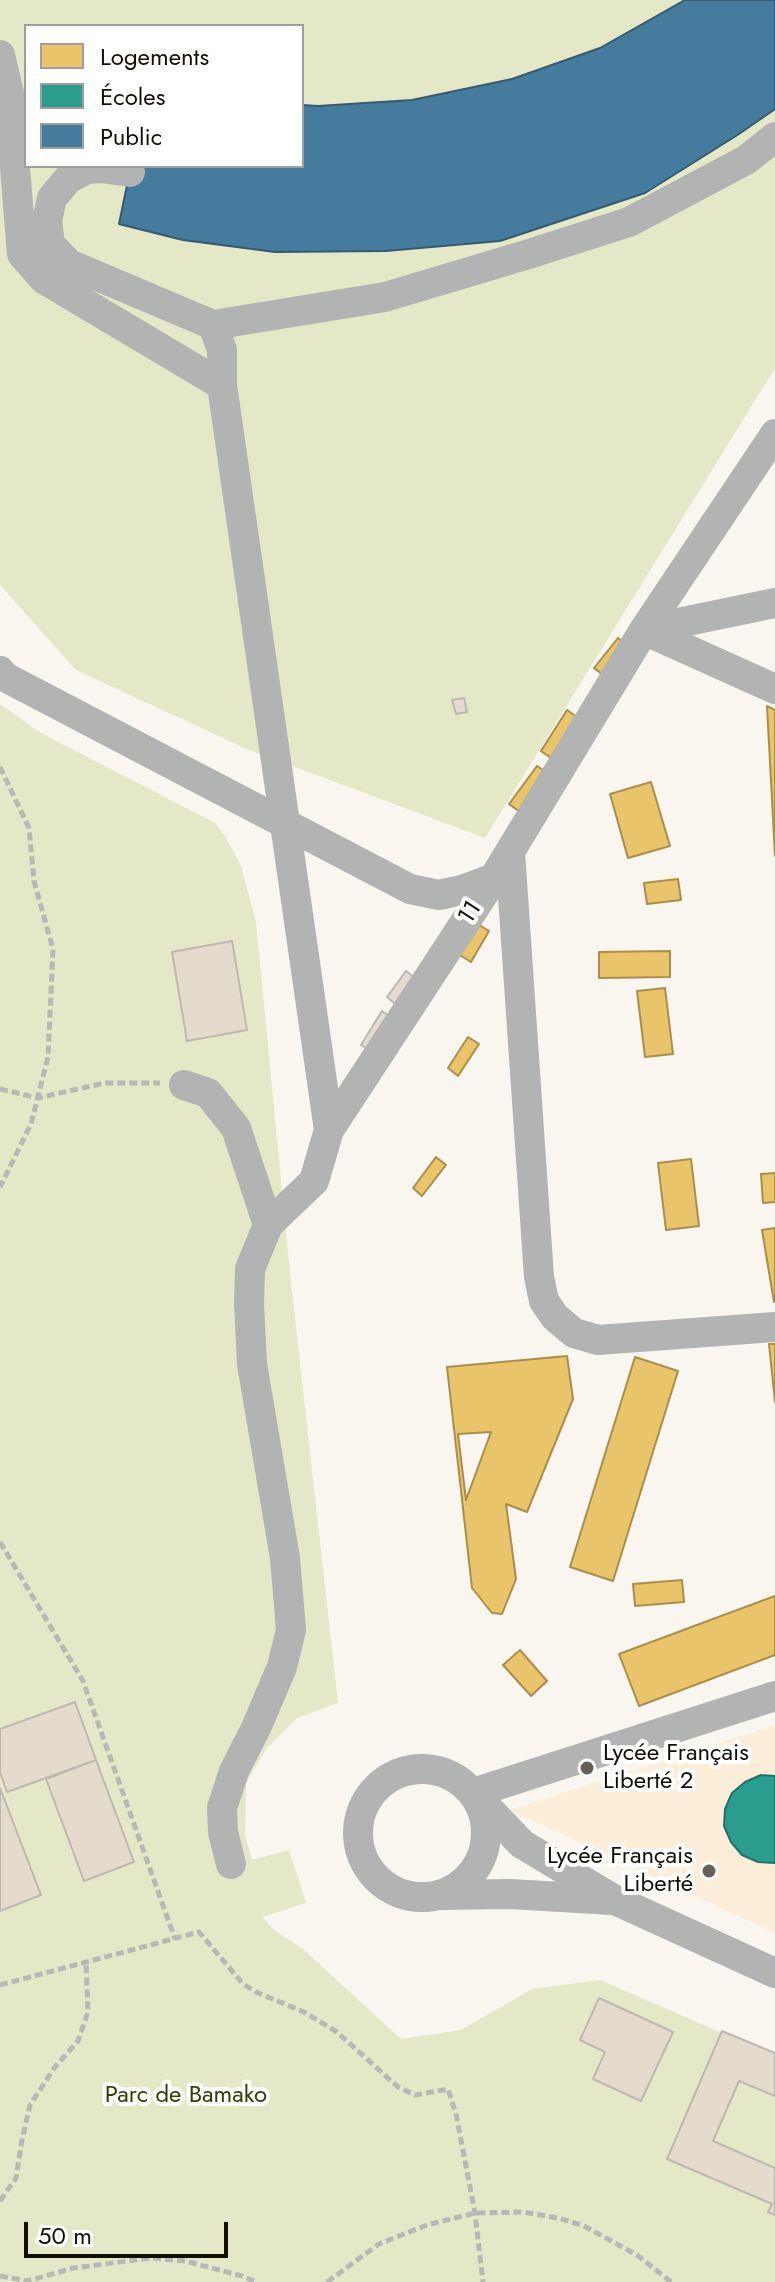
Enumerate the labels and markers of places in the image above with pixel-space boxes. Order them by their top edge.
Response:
place label: Lycée Français Liberté 2 [603,1740,749,1796]
marker: Lycée Français Liberté 2 [578,1759,596,1777]
place label: Lycée Français Liberté [547,1843,693,1899]
marker: Lycée Français Liberté [700,1862,718,1880]

